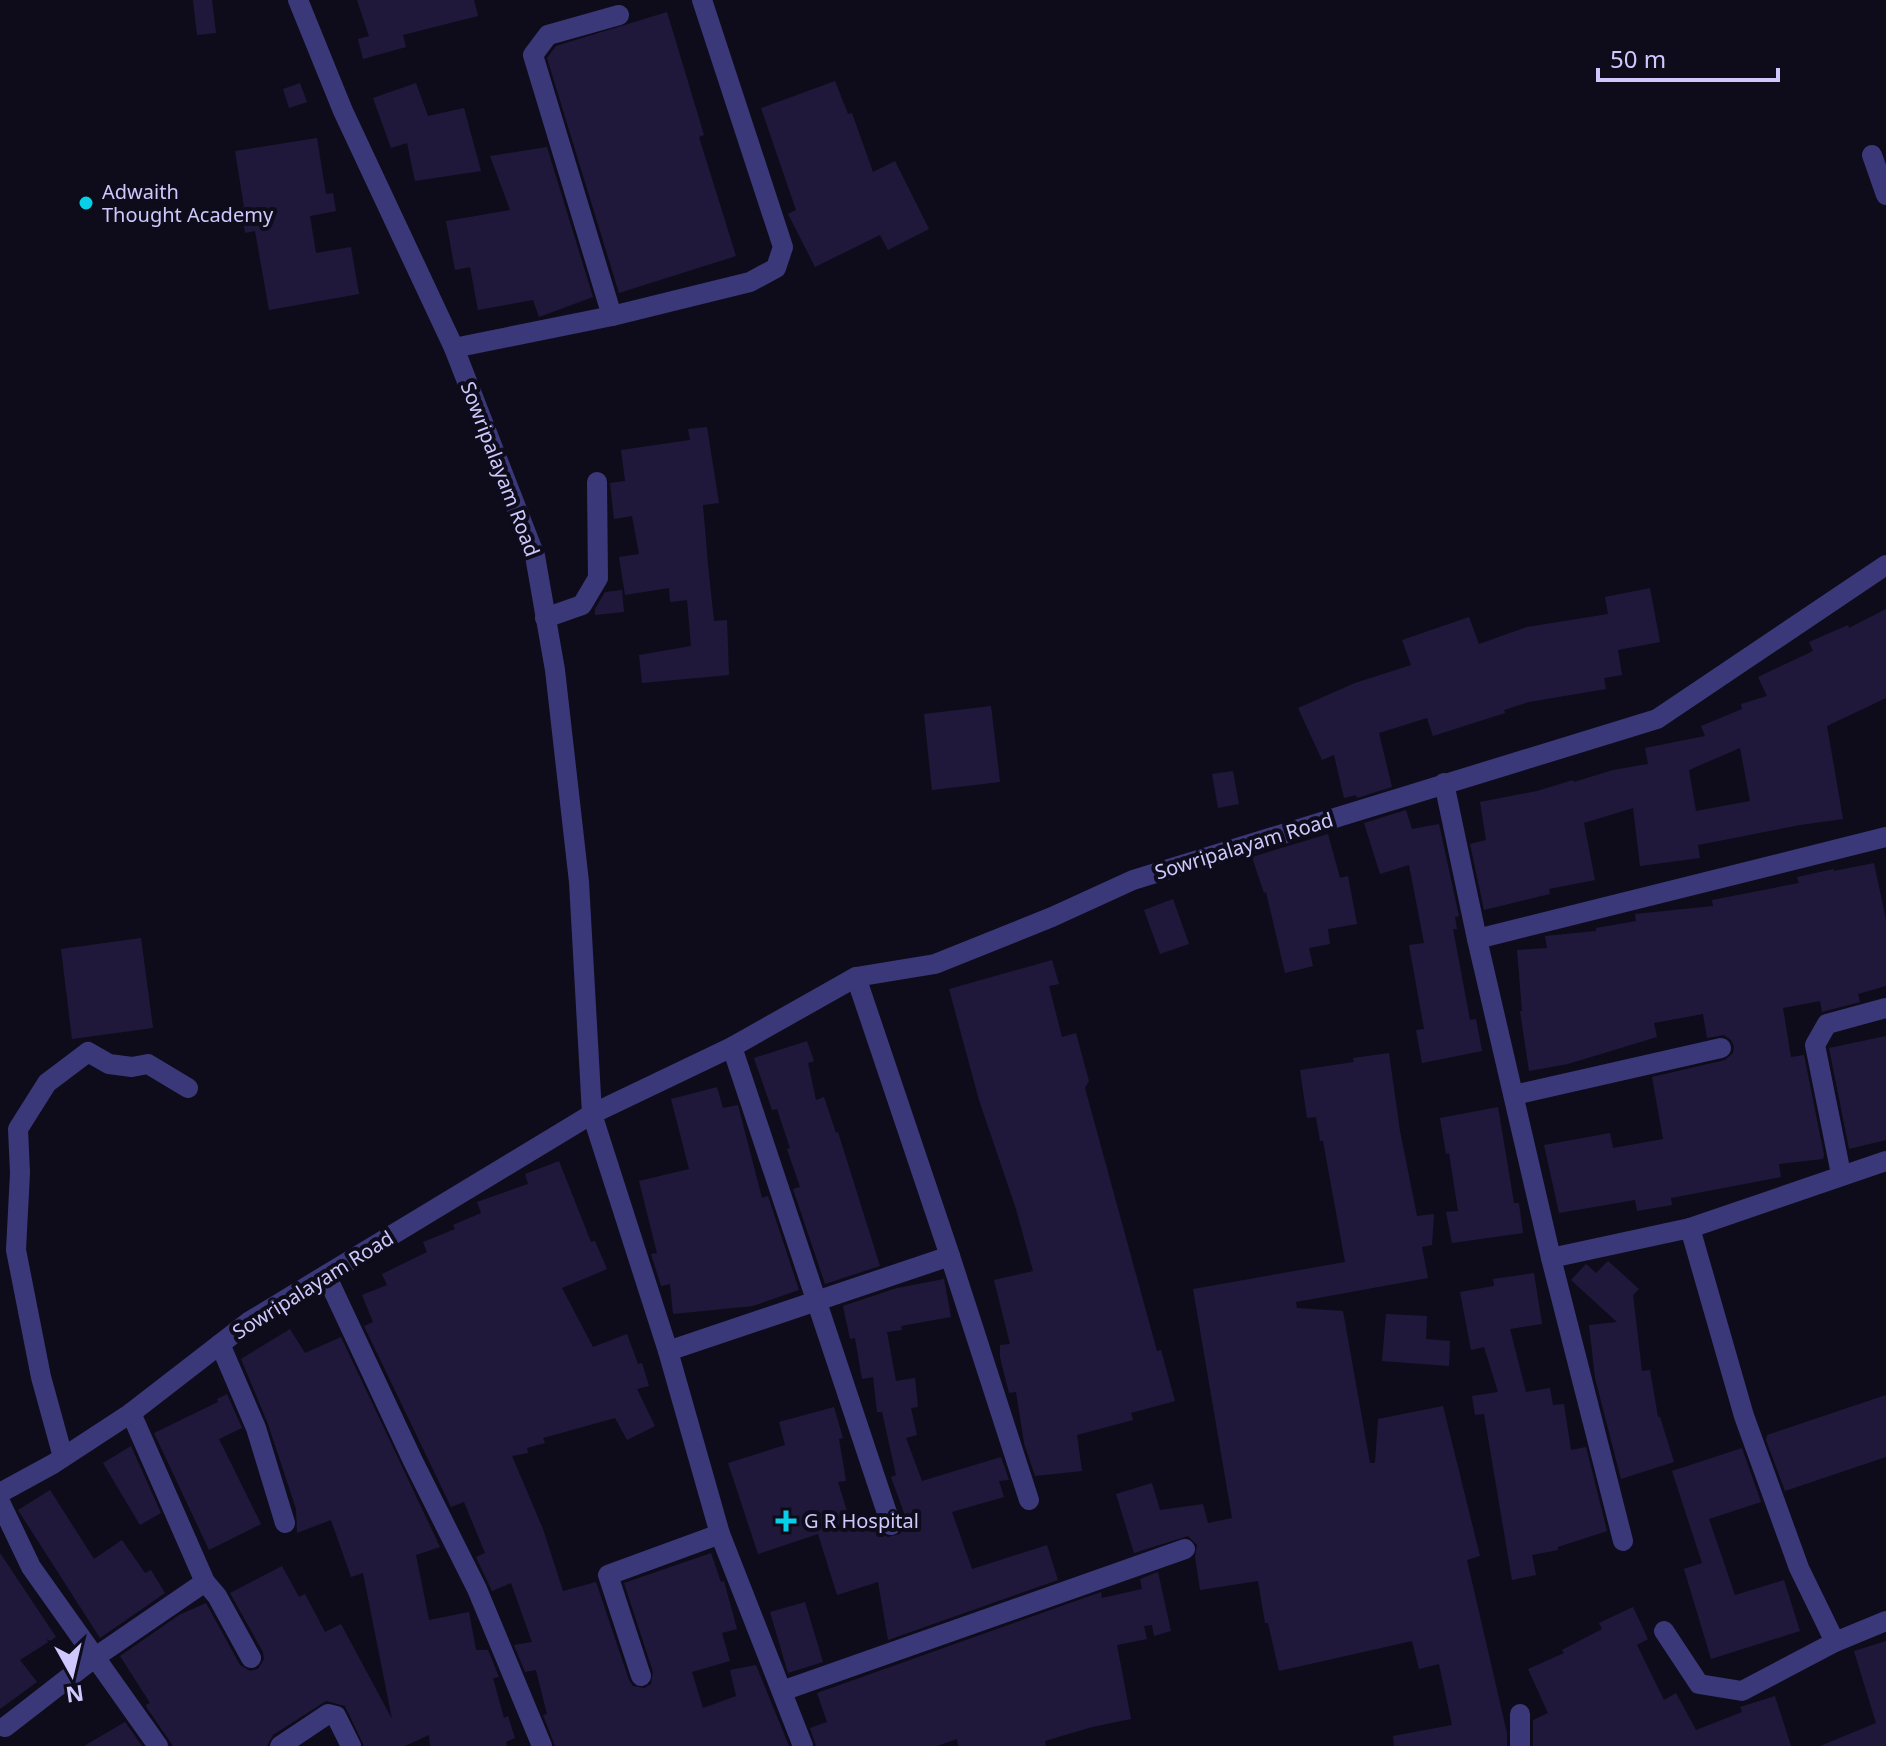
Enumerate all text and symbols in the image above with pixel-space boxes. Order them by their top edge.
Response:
scale bar [1598,32,1778,82]
text: 50 m [1610,42,1666,75]
place label: Adwaith Thought Academy [102,178,274,228]
marker: Adwaith Thought Academy [77,194,95,212]
street label: Sowripalayam Road [455,378,546,560]
street label: Sowripalayam Road [1151,806,1336,885]
street label: Sowripalayam Road [227,1224,398,1345]
place label: G R Hospital [804,1507,919,1534]
marker: G R Hospital [775,1510,797,1532]
north arrow [32,1634,112,1714]
text: N [64,1679,86,1711]

